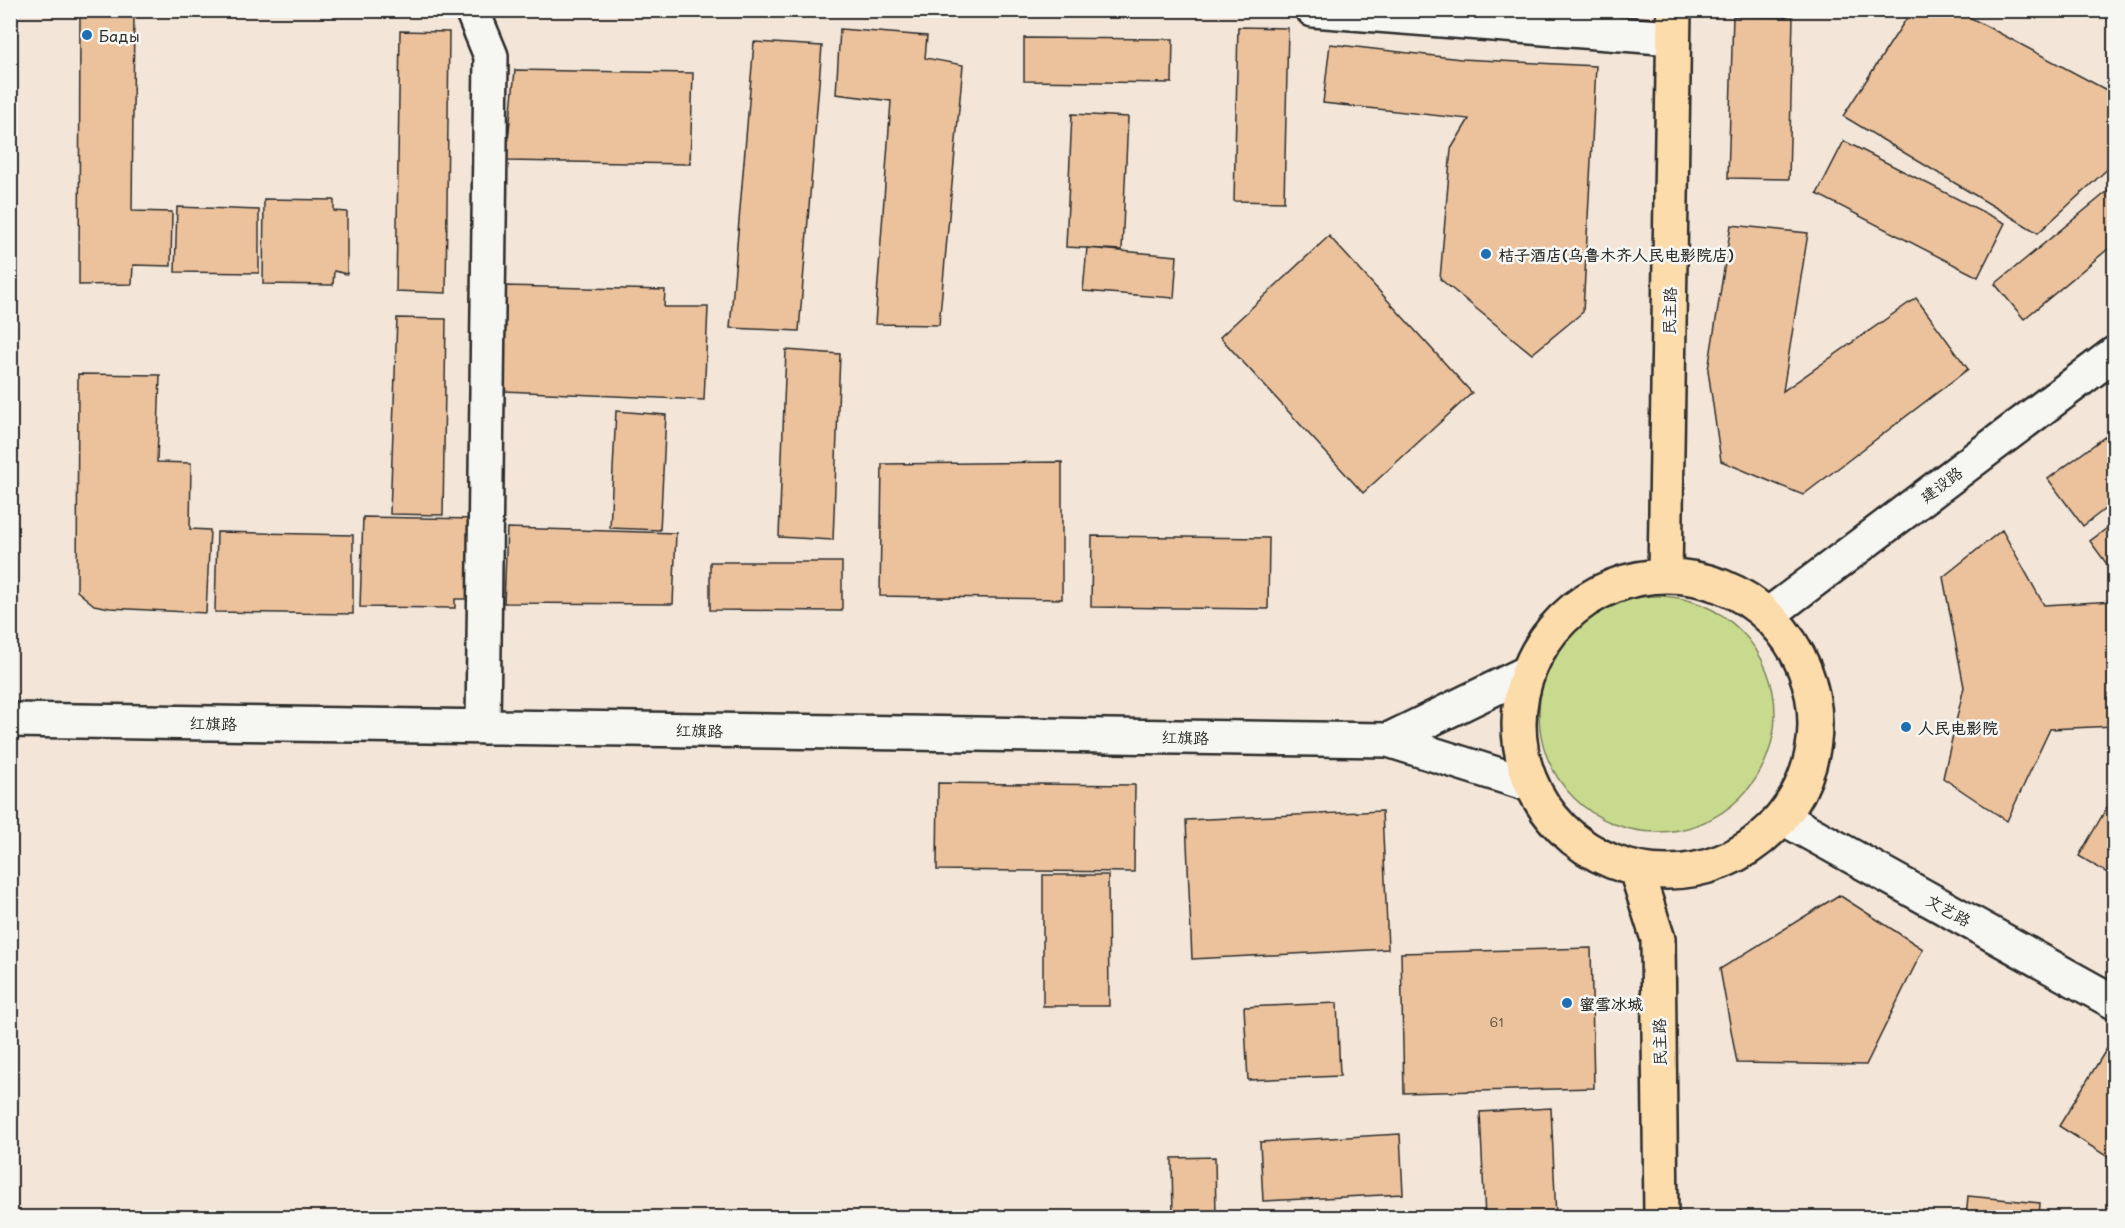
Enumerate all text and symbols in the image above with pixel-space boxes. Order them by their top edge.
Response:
place label: Бады [99,25,140,46]
marker: Бады [80,28,94,42]
place label: 桔子酒店(乌鲁木齐人民电影院店) [1498,244,1734,265]
marker: 桔子酒店(乌鲁木齐人民电影院店) [1479,247,1493,261]
street label: 民主路 [1658,287,1680,335]
street label: 建设路 [1916,461,1966,507]
street label: 红旗路 [189,712,237,734]
place label: 人民电影院 [1918,717,1998,738]
street label: 红旗路 [675,719,723,741]
marker: 人民电影院 [1899,720,1913,734]
street label: 红旗路 [1161,726,1209,748]
street label: 文艺路 [1923,889,1975,931]
place label: 蜜雪冰城 [1579,993,1643,1014]
marker: 蜜雪冰城 [1560,996,1574,1010]
house number: 61 [1490,1012,1504,1031]
street label: 民主路 [1648,1018,1670,1066]

